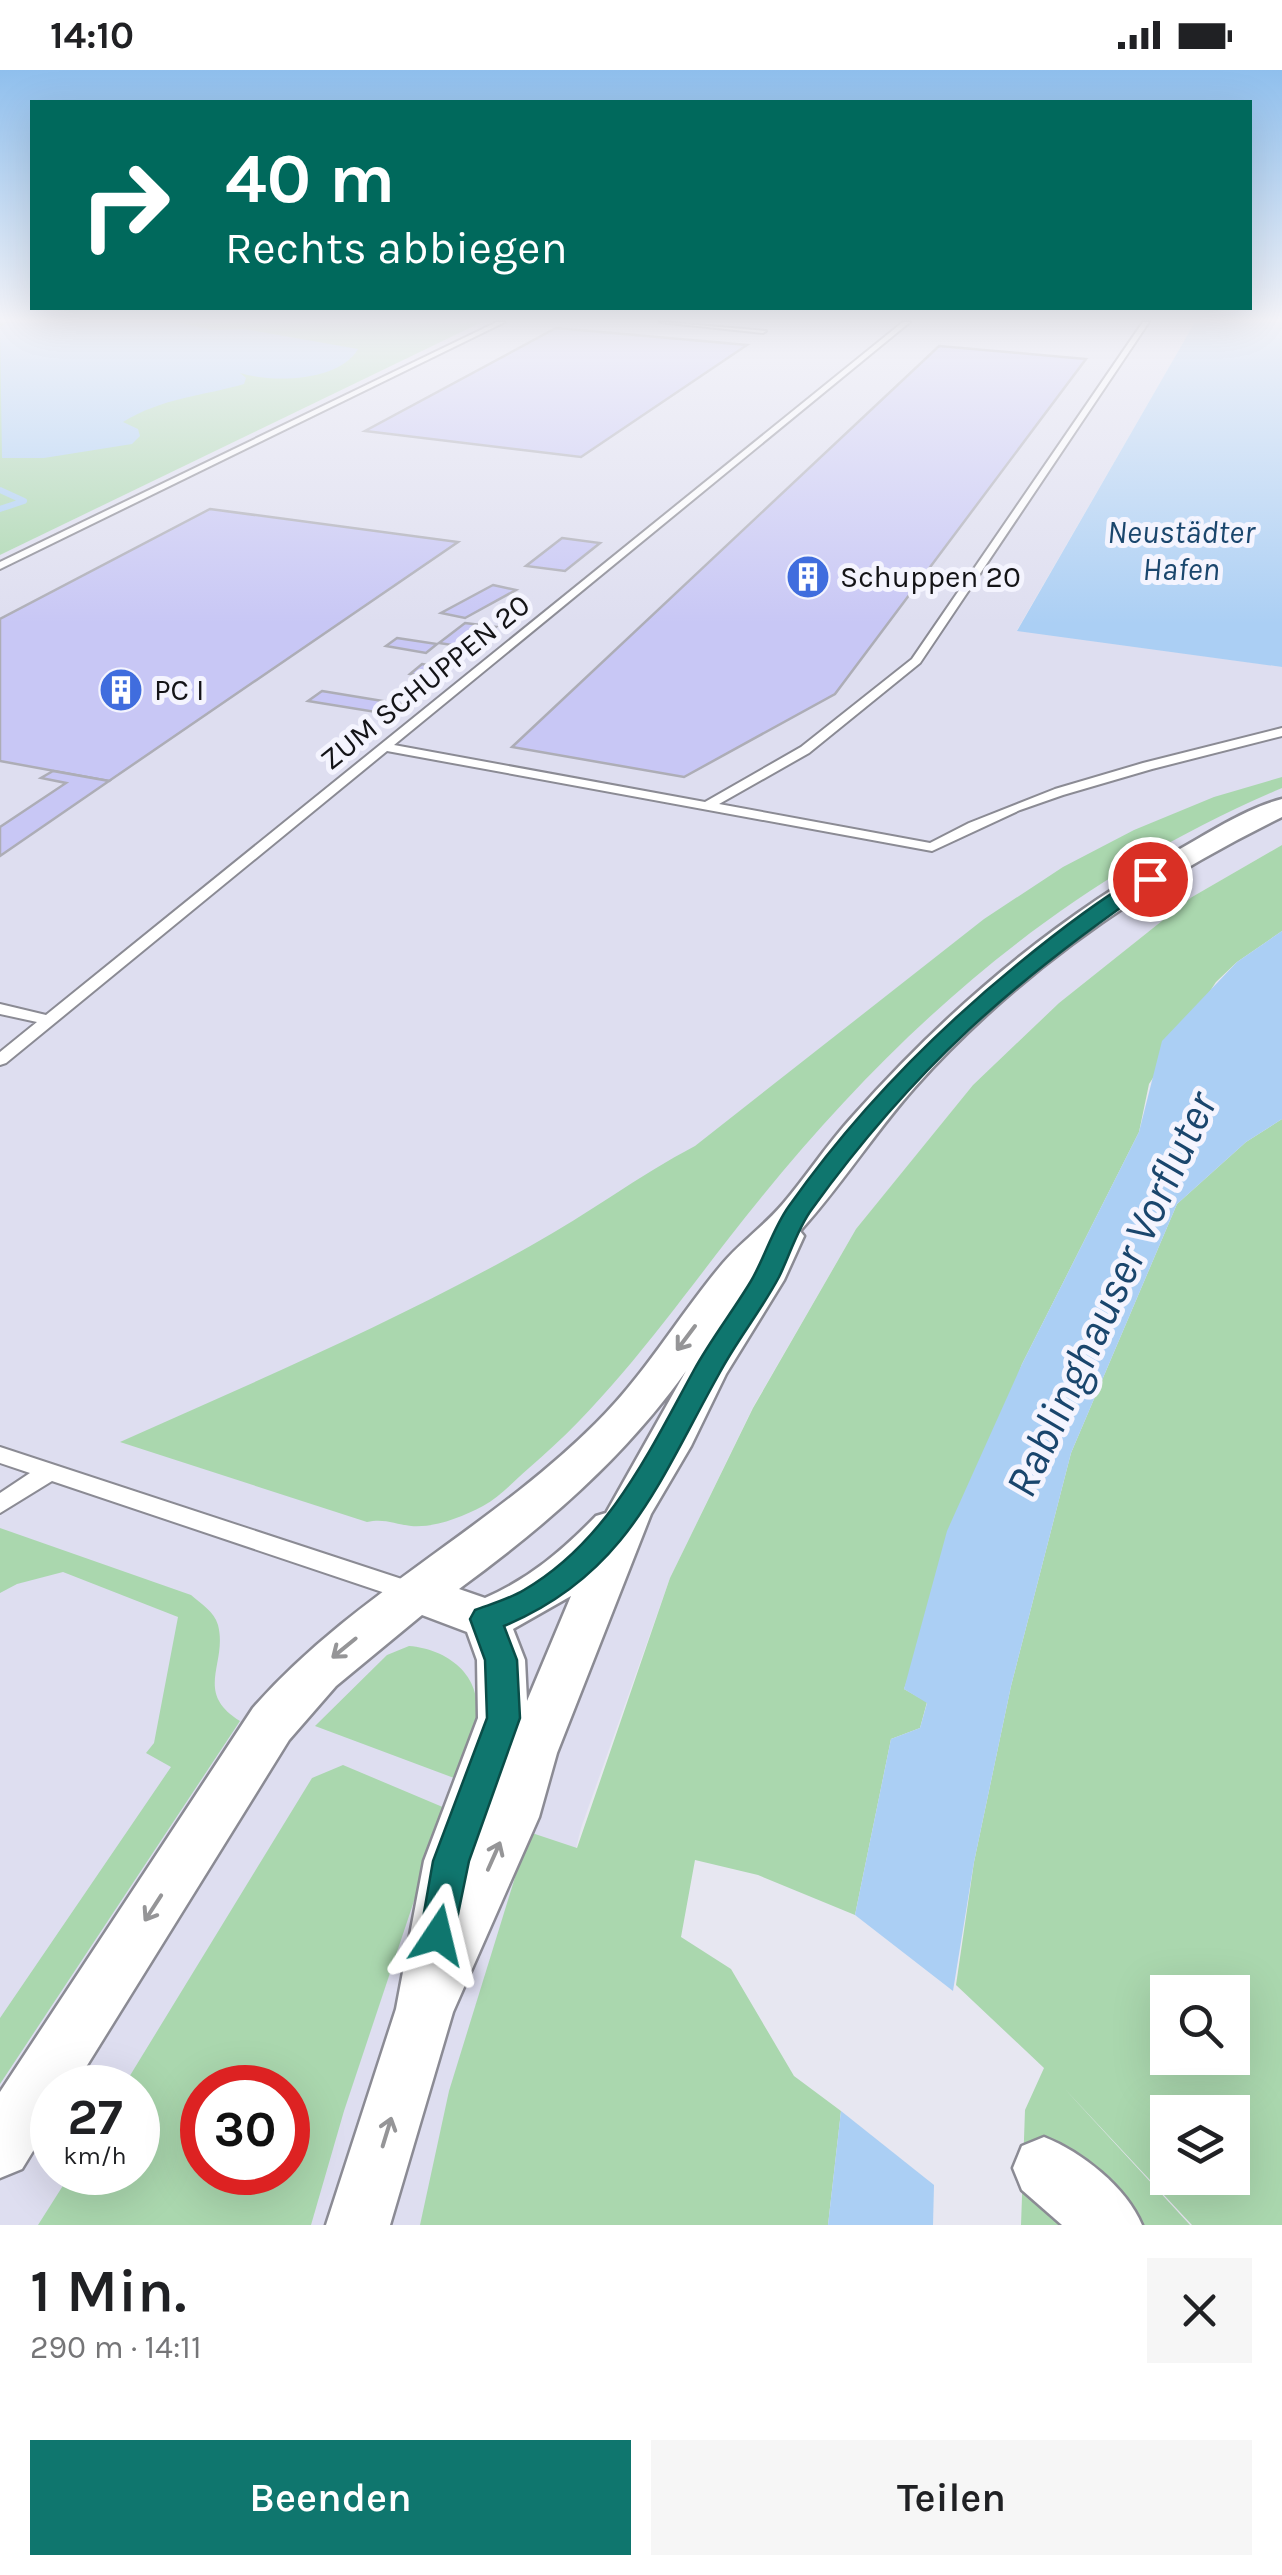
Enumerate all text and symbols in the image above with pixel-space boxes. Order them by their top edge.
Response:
text: 14:10 [50,13,134,58]
text: 40 m [225,138,395,220]
icon: right [60,140,190,270]
text: Rechts abbiegen [225,222,568,274]
water label: Neustädter Hafen [1107,514,1256,588]
building icon: Schuppen 20 [785,554,831,600]
place label: Schuppen 20 [840,559,1021,595]
street label: ZUM SCHUPPEN 20 [313,587,537,777]
building icon: PC I [98,667,144,713]
place label: PC I [154,672,205,708]
pin [1108,837,1193,922]
icon: arrive [1123,852,1178,907]
water label: Rablinghauser Vorfluter [994,1082,1229,1506]
one-way arrow [676,1324,697,1351]
one-way arrow [331,1637,358,1658]
one-way arrow [486,1841,504,1872]
position arrow [386,1883,490,1987]
one-way arrow [142,1894,163,1922]
map controls [1150,1975,1250,2195]
button: search [1150,1975,1250,2075]
speed limit sign: 30 [180,2065,310,2195]
text: 27 [67,2088,123,2147]
button: layers [1150,2095,1250,2195]
one-way arrow [379,2117,397,2148]
text: km/h [63,2141,127,2170]
text: 1 Min. [30,2256,186,2326]
button: close [1147,2258,1252,2363]
text: 290 m · 14:11 [30,2329,202,2366]
button: Beenden [30,2440,631,2555]
button: Teilen [651,2440,1252,2555]

